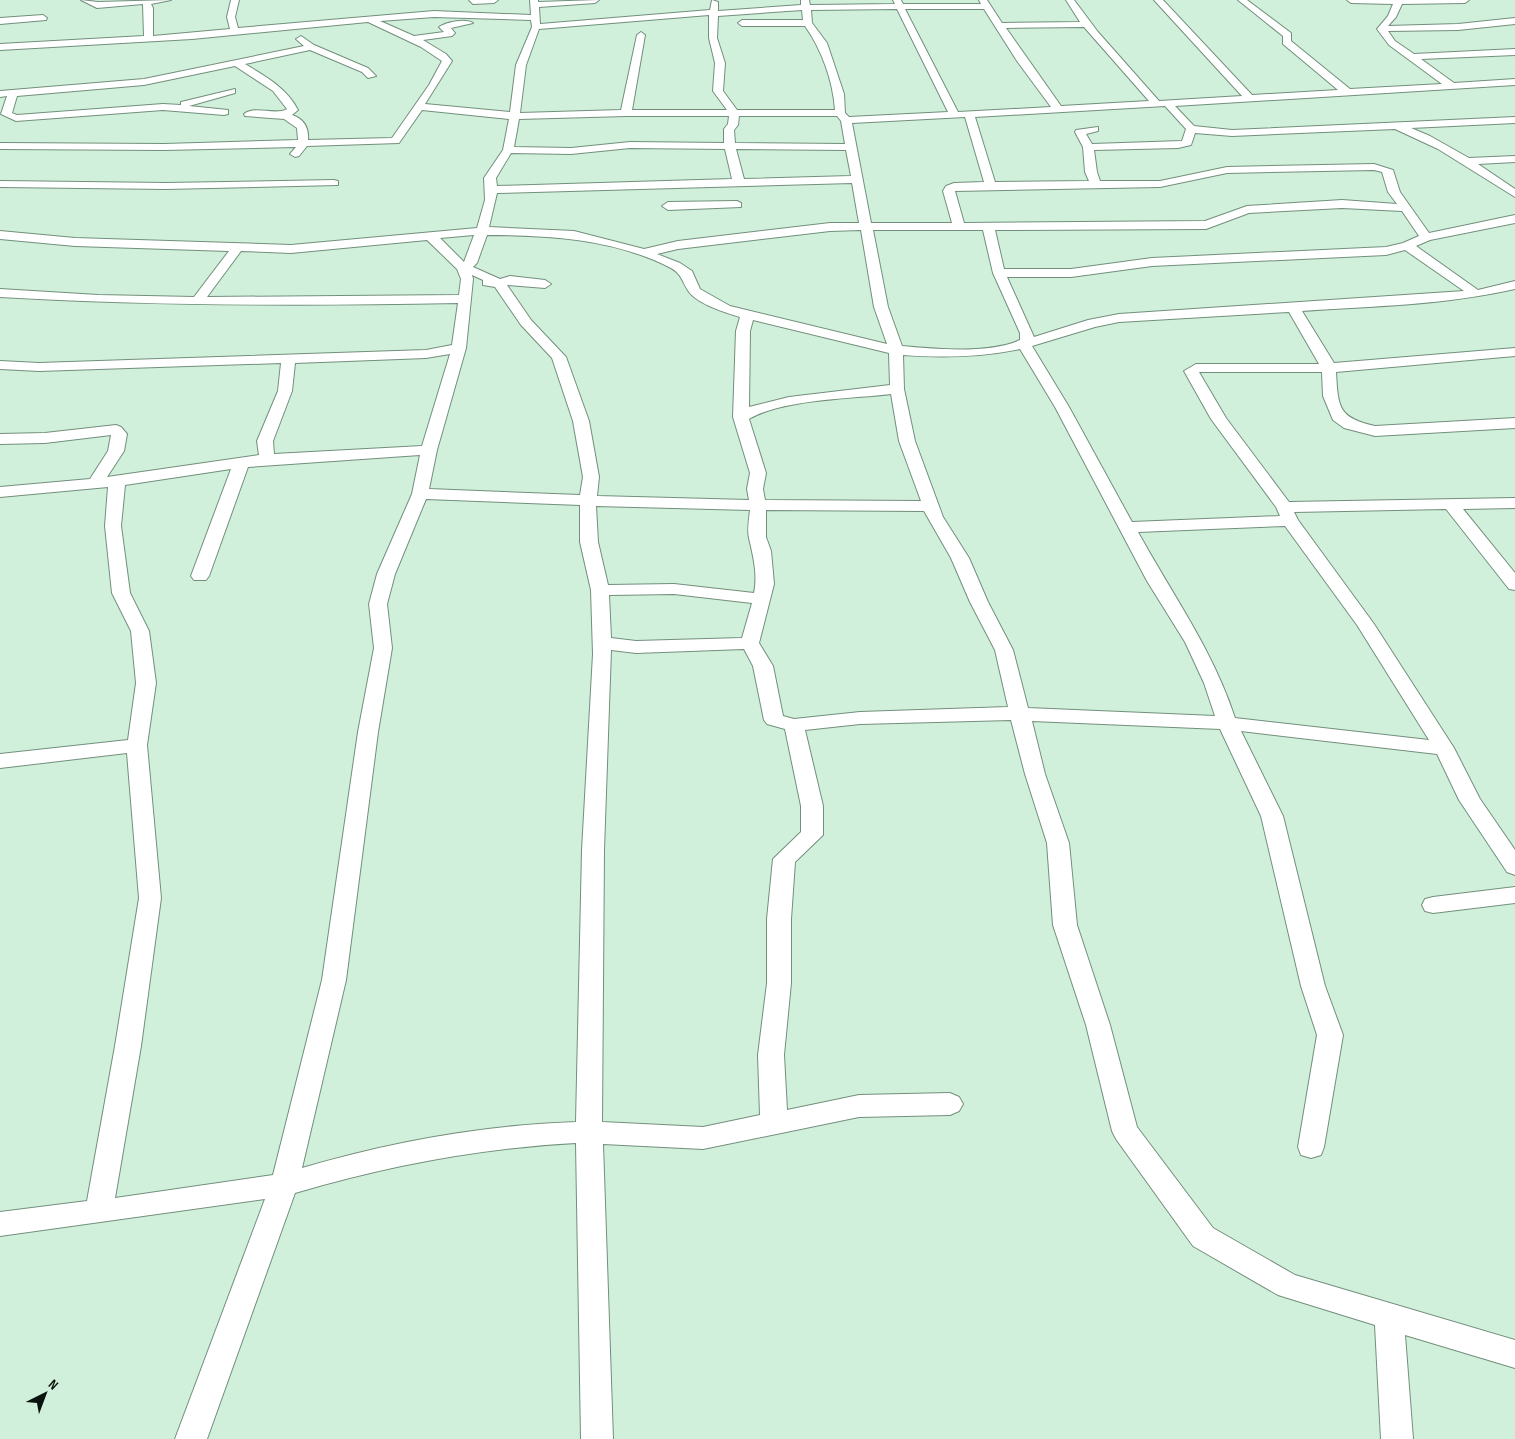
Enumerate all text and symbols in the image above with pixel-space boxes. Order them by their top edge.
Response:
north arrow [20,1369,70,1419]
text: N [45,1376,62,1394]

